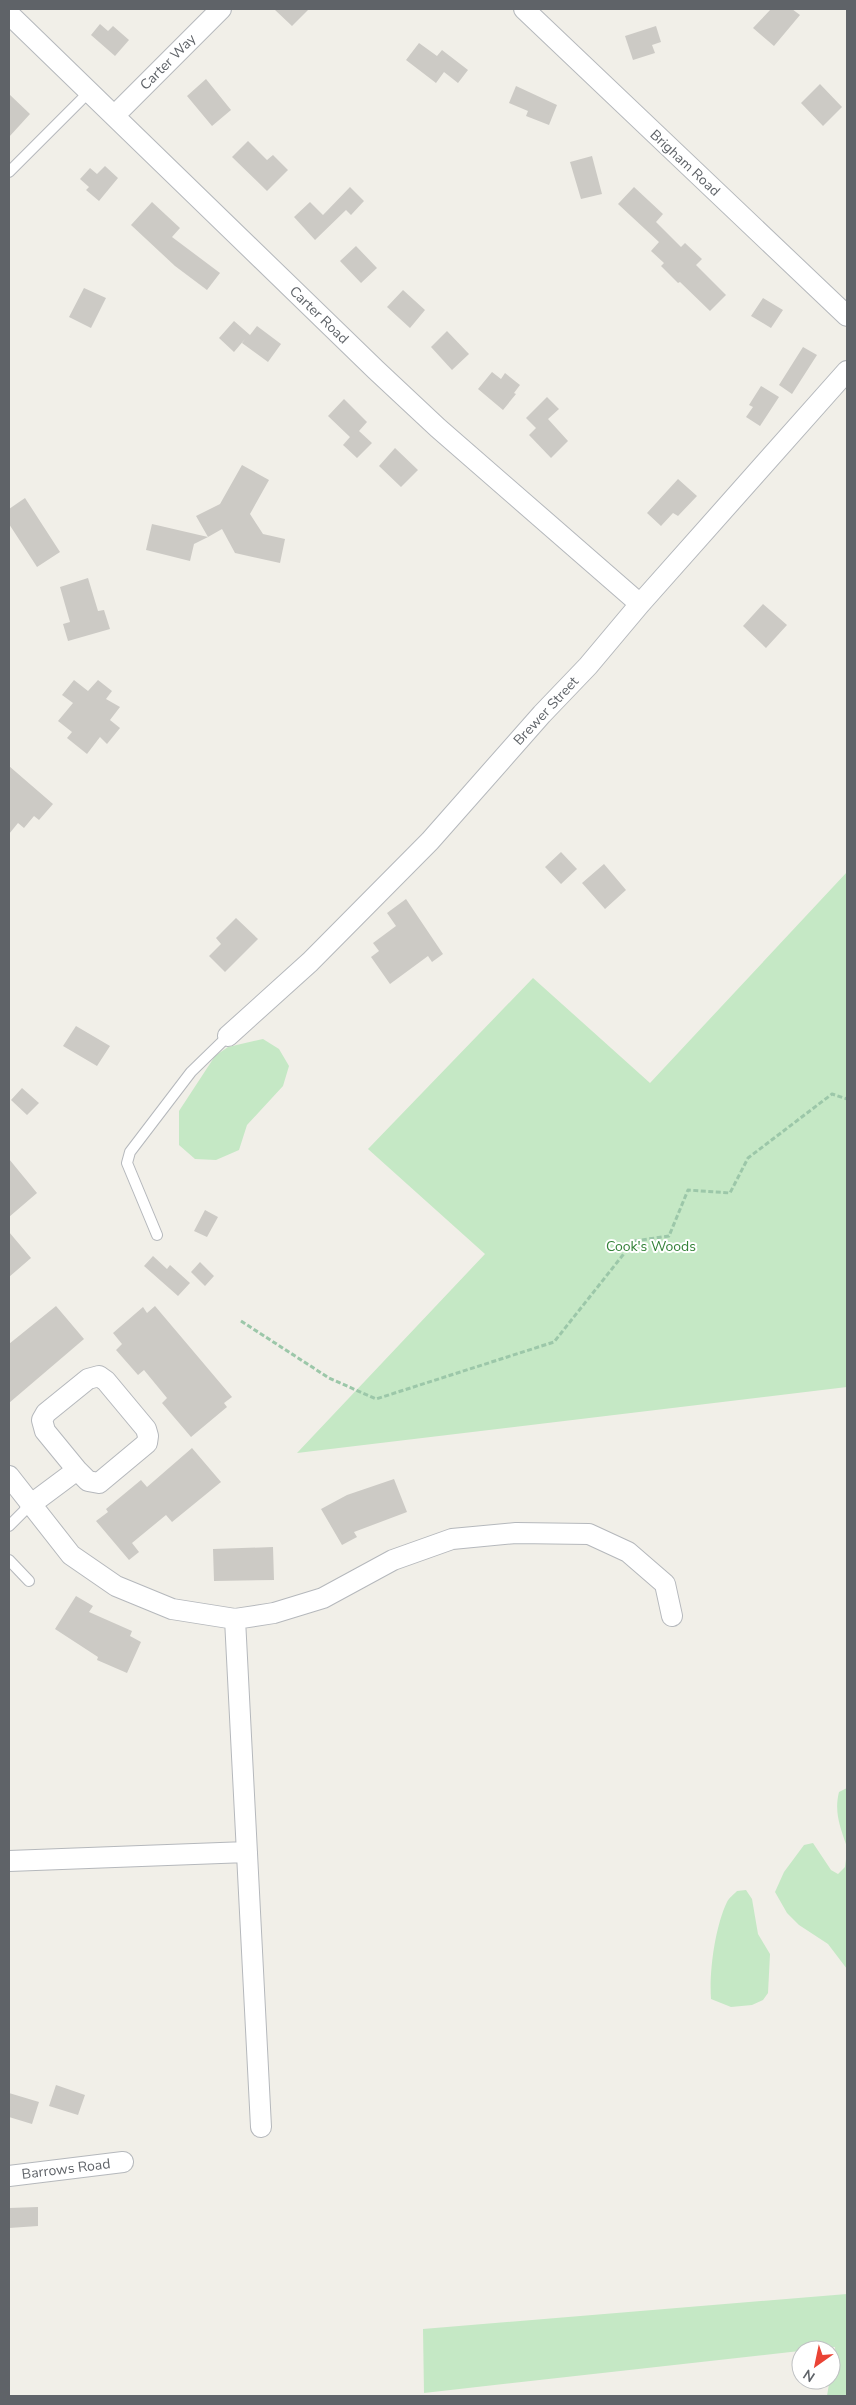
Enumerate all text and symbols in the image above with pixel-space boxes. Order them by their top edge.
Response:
street label: Carter Way [136,29,201,94]
street label: Brigham Road [646,126,724,200]
street label: Carter Road [285,282,353,348]
street label: Brewer Street [509,672,583,750]
park label: Cook's Woods [606,1237,696,1256]
street label: Barrows Road [21,2154,111,2184]
north arrow [791,2340,841,2390]
text: N [800,2365,819,2386]

